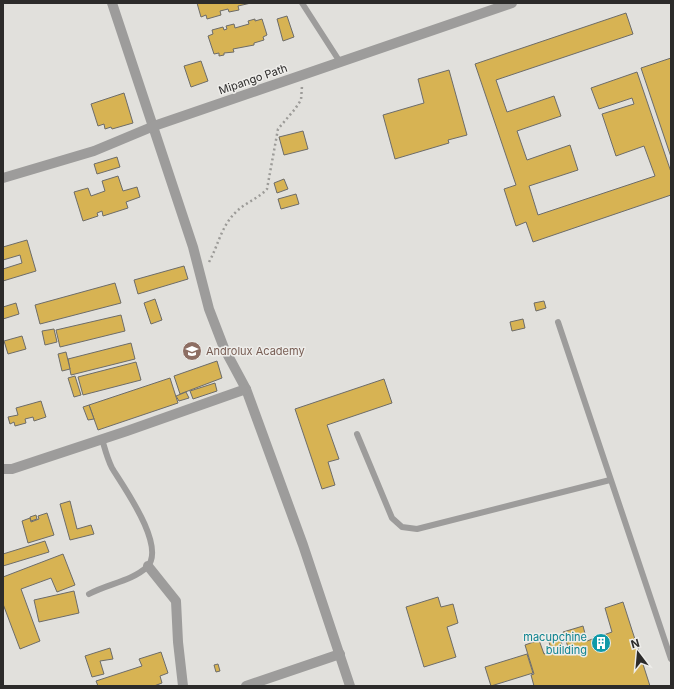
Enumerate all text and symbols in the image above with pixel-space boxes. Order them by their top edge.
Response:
street label: Mipango Path [217,61,289,97]
school or university icon: Androlux Academy [181,340,203,362]
place label: Androlux Academy [206,344,305,358]
place label: macupchine building [523,630,587,657]
building icon: macupchine building [590,632,612,654]
north arrow [618,633,658,673]
text: N [629,636,641,651]

